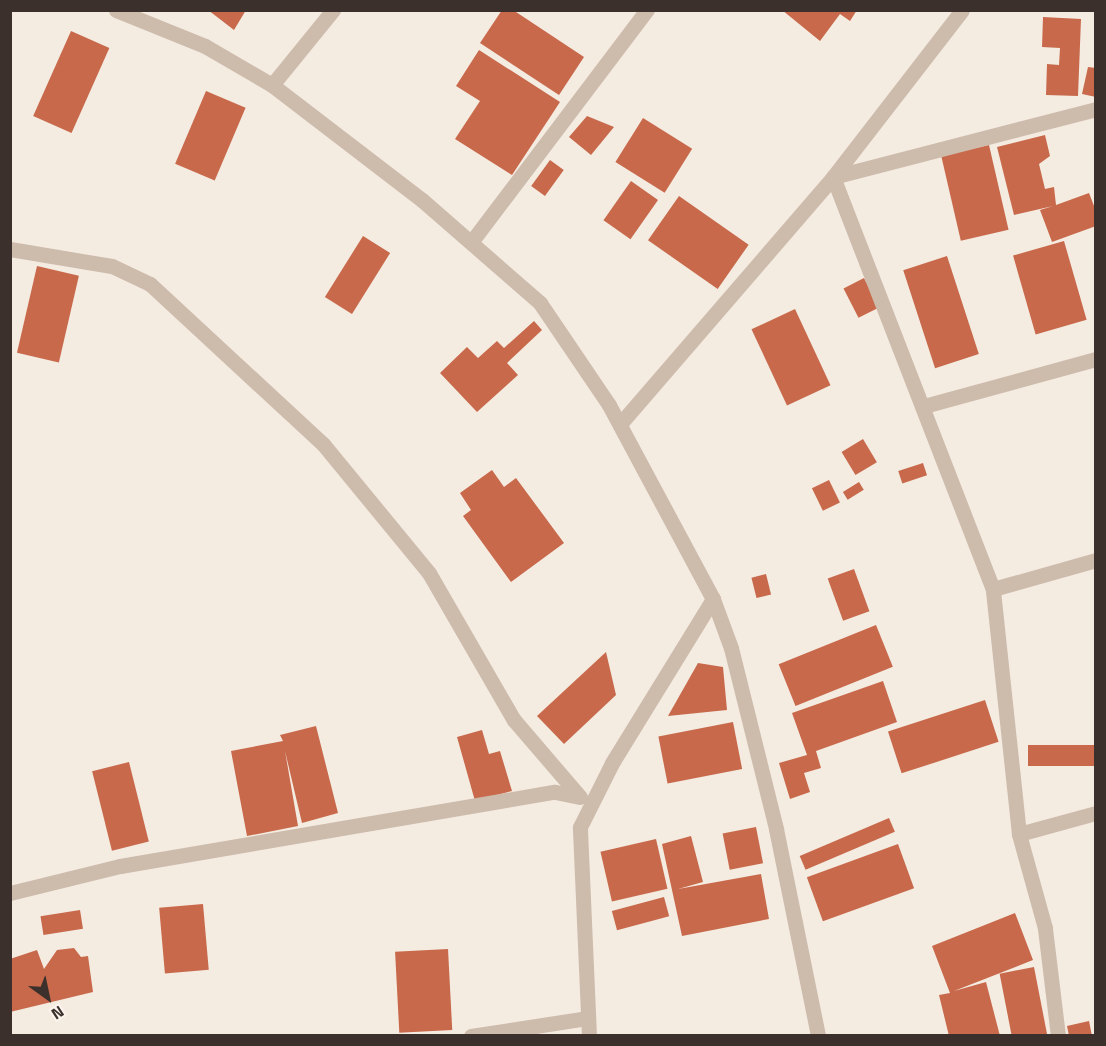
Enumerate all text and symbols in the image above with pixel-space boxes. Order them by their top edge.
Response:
north arrow [18,968,78,1028]
text: N [47,1000,69,1026]

